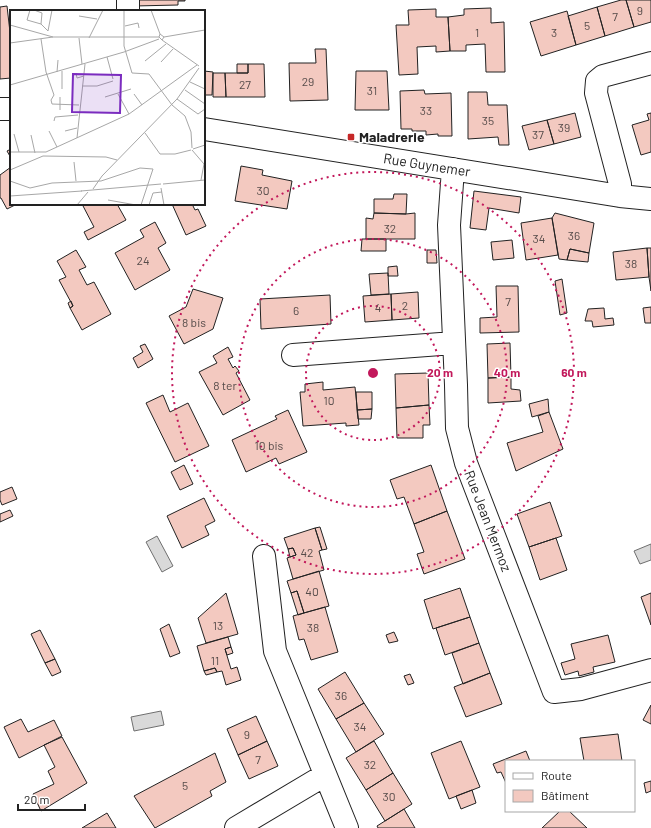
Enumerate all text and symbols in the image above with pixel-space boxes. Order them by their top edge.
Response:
house number: 9 [637,3,643,17]
house number: 7 [612,9,618,23]
inset map [10,10,205,205]
house number: 5 [584,18,590,32]
house number: 1 [475,25,479,39]
house number: 3 [551,25,557,39]
house number: 29 [302,74,314,88]
house number: 27 [239,77,251,91]
house number: 31 [367,83,377,97]
house number: 33 [420,103,432,117]
house number: 35 [482,113,494,127]
house number: 39 [558,120,570,134]
house number: 37 [532,127,544,141]
place label: Maladrerie [359,128,425,145]
marker: Maladrerie [346,132,356,142]
street label: Rue Guynemer [382,149,472,180]
house number: 30 [257,183,269,197]
house number: 32 [384,221,396,235]
house number: 36 [568,228,580,242]
house number: 34 [533,231,545,245]
house number: 24 [136,253,150,267]
house number: 38 [625,256,637,270]
house number: 7 [505,294,511,308]
house number: 2 [402,298,408,312]
house number: 4 [375,300,381,314]
house number: 6 [293,303,299,317]
house number: 8 bis [182,315,206,329]
text: 20 m [427,365,453,379]
text: 40 m [494,365,520,379]
text: 60 m [561,365,587,379]
centre of rings [366,366,380,380]
house number: 8 ter [213,378,237,392]
house number: 10 [324,393,334,407]
house number: 10 bis [255,438,284,452]
street label: Rue Jean Mermoz [461,468,516,574]
house number: 42 [300,545,314,559]
house number: 40 [305,584,319,598]
house number: 13 [213,618,223,632]
house number: 38 [307,620,319,634]
house number: 11 [211,653,219,667]
house number: 36 [335,688,347,702]
house number: 34 [354,719,366,733]
house number: 9 [244,727,250,741]
house number: 7 [255,752,261,766]
house number: 32 [364,757,376,771]
legend [505,760,635,812]
text: Route [541,768,572,782]
house number: 5 [182,778,188,792]
scale bar [18,786,85,812]
text: Bâtiment [541,788,589,802]
house number: 30 [383,789,395,803]
text: 20 m [24,792,50,806]

